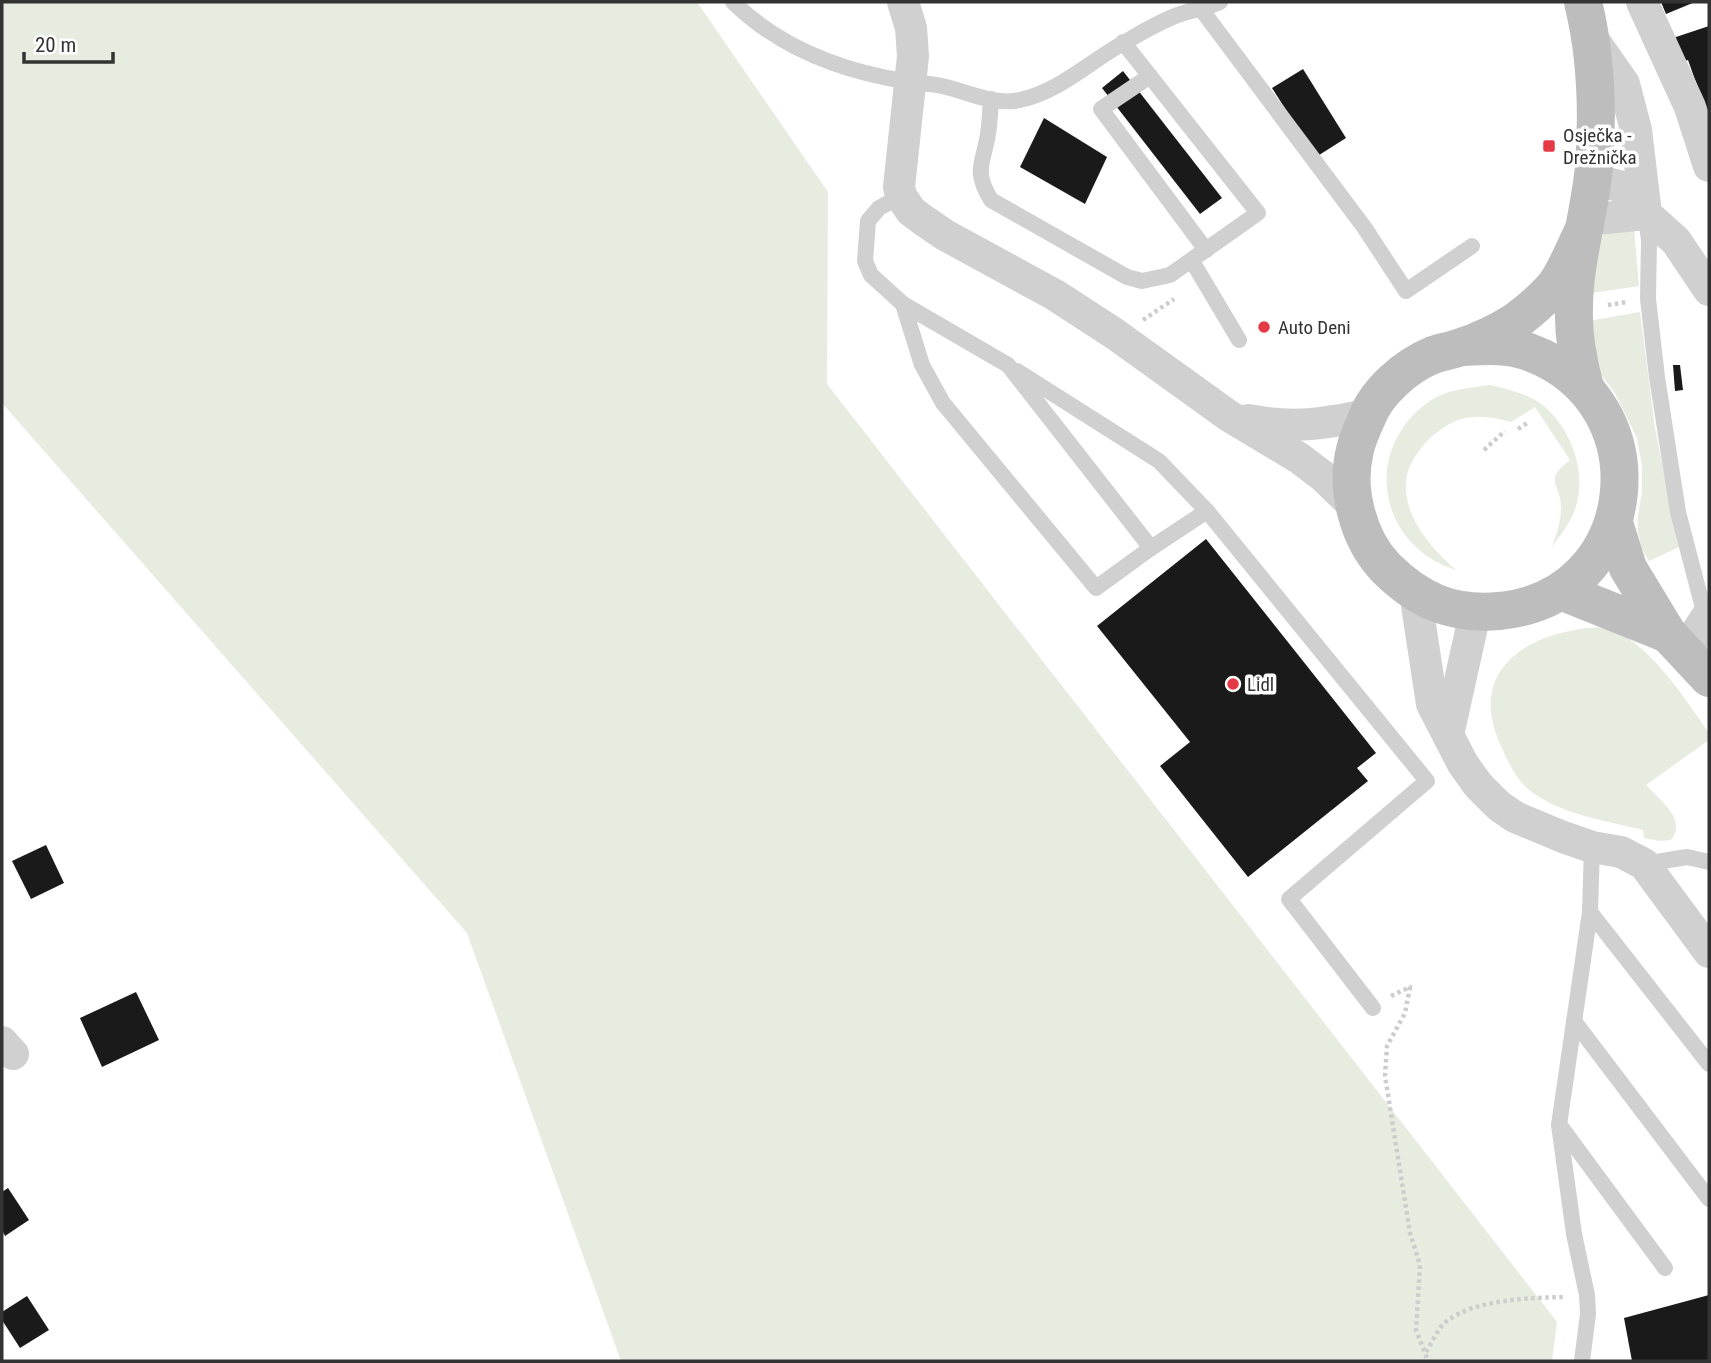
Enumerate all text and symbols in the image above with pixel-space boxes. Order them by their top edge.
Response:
scale bar [24,21,114,65]
text: 20 m [35,33,76,57]
place label: Osječka - Drežnička [1563,124,1637,169]
marker: Osječka - Drežnička [1541,138,1557,154]
place label: Auto Deni [1278,316,1351,339]
marker: Auto Deni [1256,319,1272,335]
place label: Lidl [1247,673,1274,696]
marker: Lidl [1225,676,1241,692]

